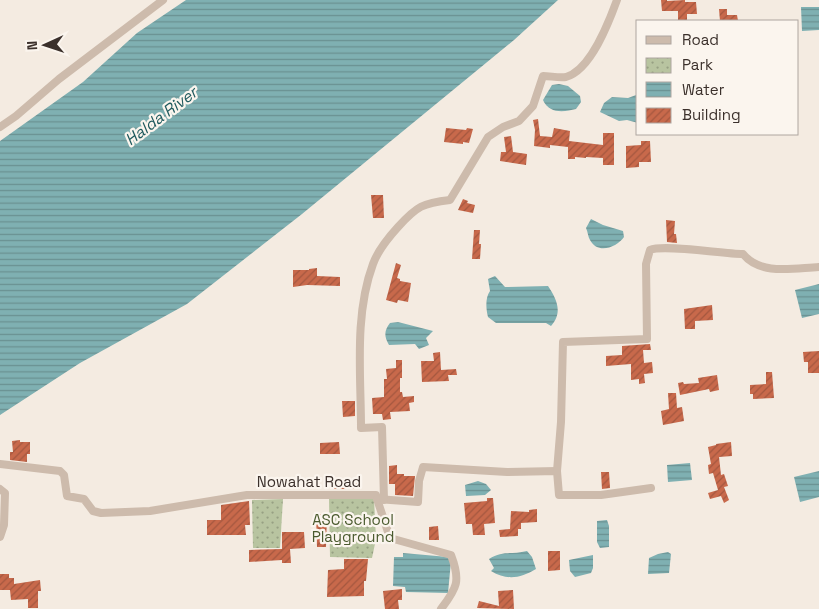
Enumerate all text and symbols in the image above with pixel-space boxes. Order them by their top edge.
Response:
north arrow [20,20,70,70]
legend [636,20,799,135]
text: Road [682,30,719,49]
text: N [23,41,41,51]
text: Park [682,55,713,74]
text: Water [682,80,725,99]
water label: Halda River [121,81,203,150]
text: Building [682,105,741,124]
street label: Nowahat Road [257,472,361,491]
park label: ASC School Playground [312,510,394,546]

